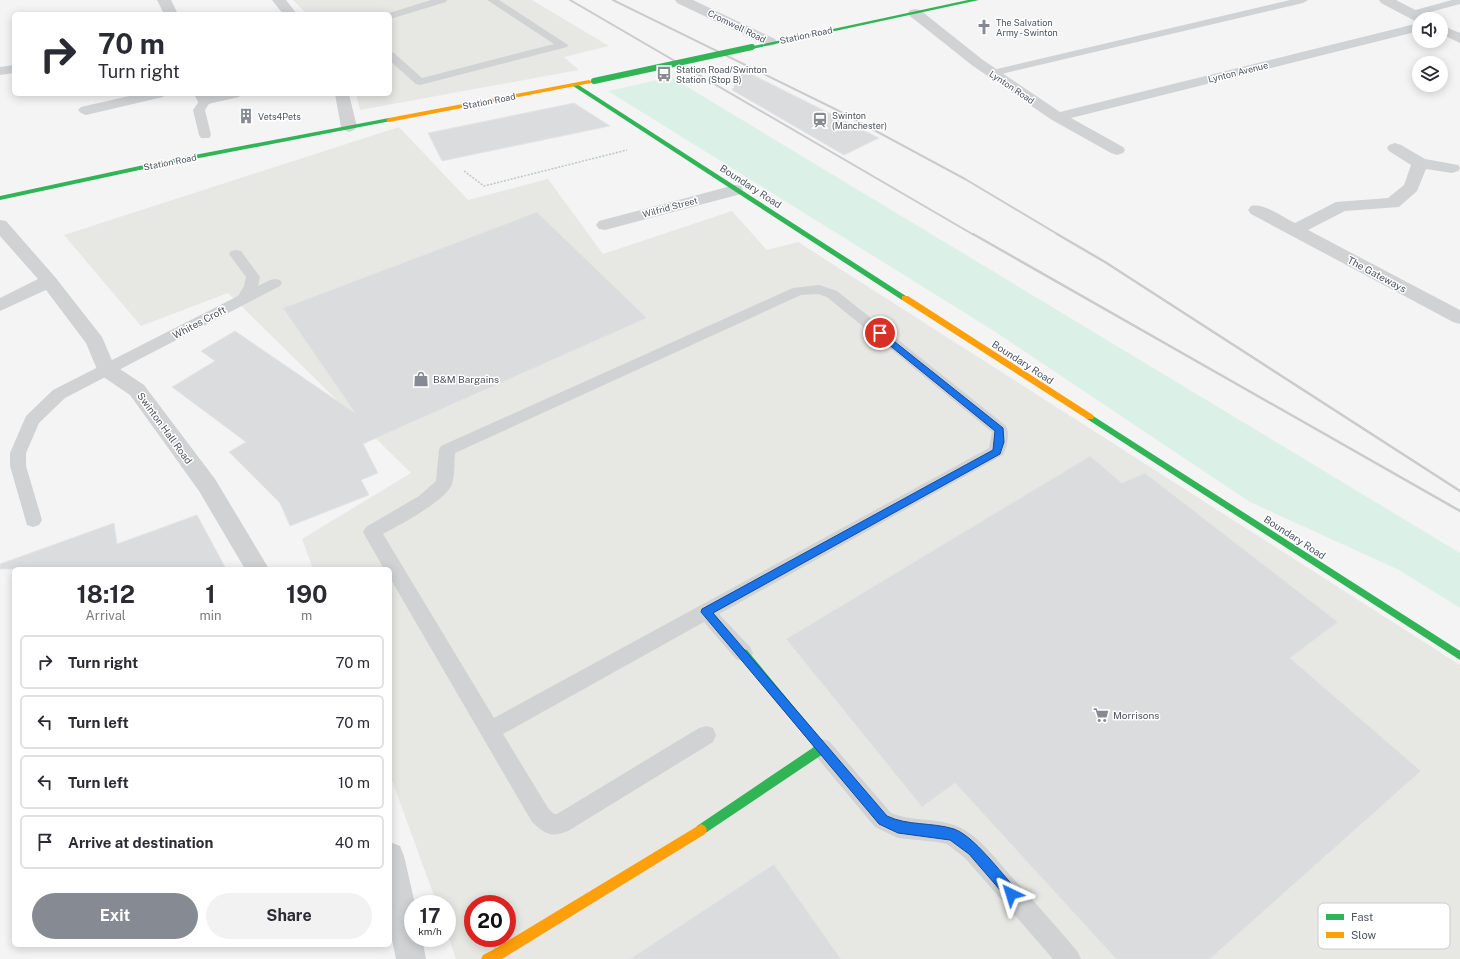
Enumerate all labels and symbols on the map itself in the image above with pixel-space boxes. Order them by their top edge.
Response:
street label: Cromwell Road [706,7,768,45]
place label: The Salvation Army - Swinton [996,17,1058,38]
church icon: The Salvation Army - Swinton [975,18,993,36]
street label: Station Road [779,24,833,46]
street label: Lynton Avenue [1207,59,1269,85]
place label: Station Road/Swinton Station (Stop B) [676,64,767,85]
bus stop icon: Station Road/Swinton Station (Stop B) [655,65,673,83]
street label: Lynton Road [987,68,1037,106]
street label: Station Road [462,90,516,112]
building icon: Vets4Pets [237,107,255,125]
place label: Swinton (Manchester) [832,110,887,131]
place label: Vets4Pets [258,111,301,122]
station icon: Swinton (Manchester) [811,111,829,129]
street label: Station Road [143,151,197,173]
street label: Boundary Road [718,162,784,210]
street label: Wilfrid Street [641,194,699,220]
street label: The Gateways [1345,253,1409,295]
street label: Whites Croft [170,303,228,341]
pin [863,316,897,350]
street label: Boundary Road [990,338,1056,386]
shop icon: B&M Bargains [412,370,430,388]
place label: B&M Bargains [433,373,499,385]
street label: Swinton Hall Road [135,390,195,466]
street label: Boundary Road [1262,513,1328,561]
supermarket icon: Morrisons [1092,706,1110,724]
place label: Morrisons [1113,709,1159,721]
position arrow [990,873,1032,915]
speed limit sign: 20 [464,895,516,947]
legend [1318,903,1450,949]
text: Fast [1351,911,1373,923]
text: Slow [1351,929,1377,941]

